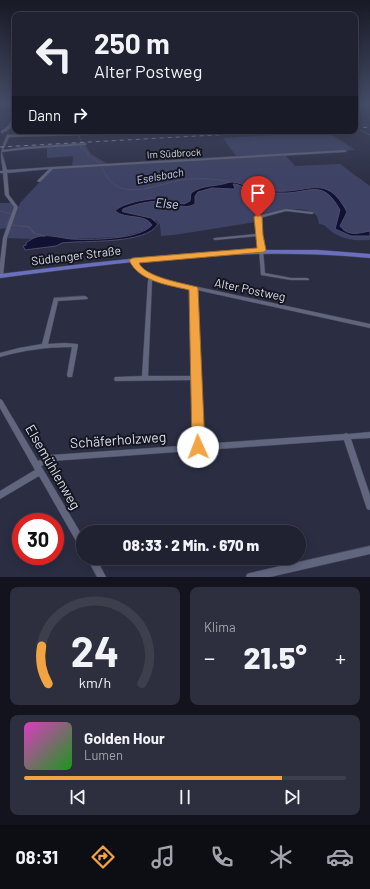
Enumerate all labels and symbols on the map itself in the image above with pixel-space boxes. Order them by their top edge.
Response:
street label: Im Südbrock [147,146,201,160]
water label: Eselsbach [135,165,185,186]
pin [241,176,275,217]
water label: Else [155,194,180,212]
street label: Südlenger Straße [30,243,121,267]
street label: Alter Postweg [213,275,287,303]
street label: Elsemühlenweg [22,421,85,512]
position arrow [177,426,219,468]
street label: Schäferholzweg [69,428,167,451]
speed limit sign: 30 [12,513,64,565]

